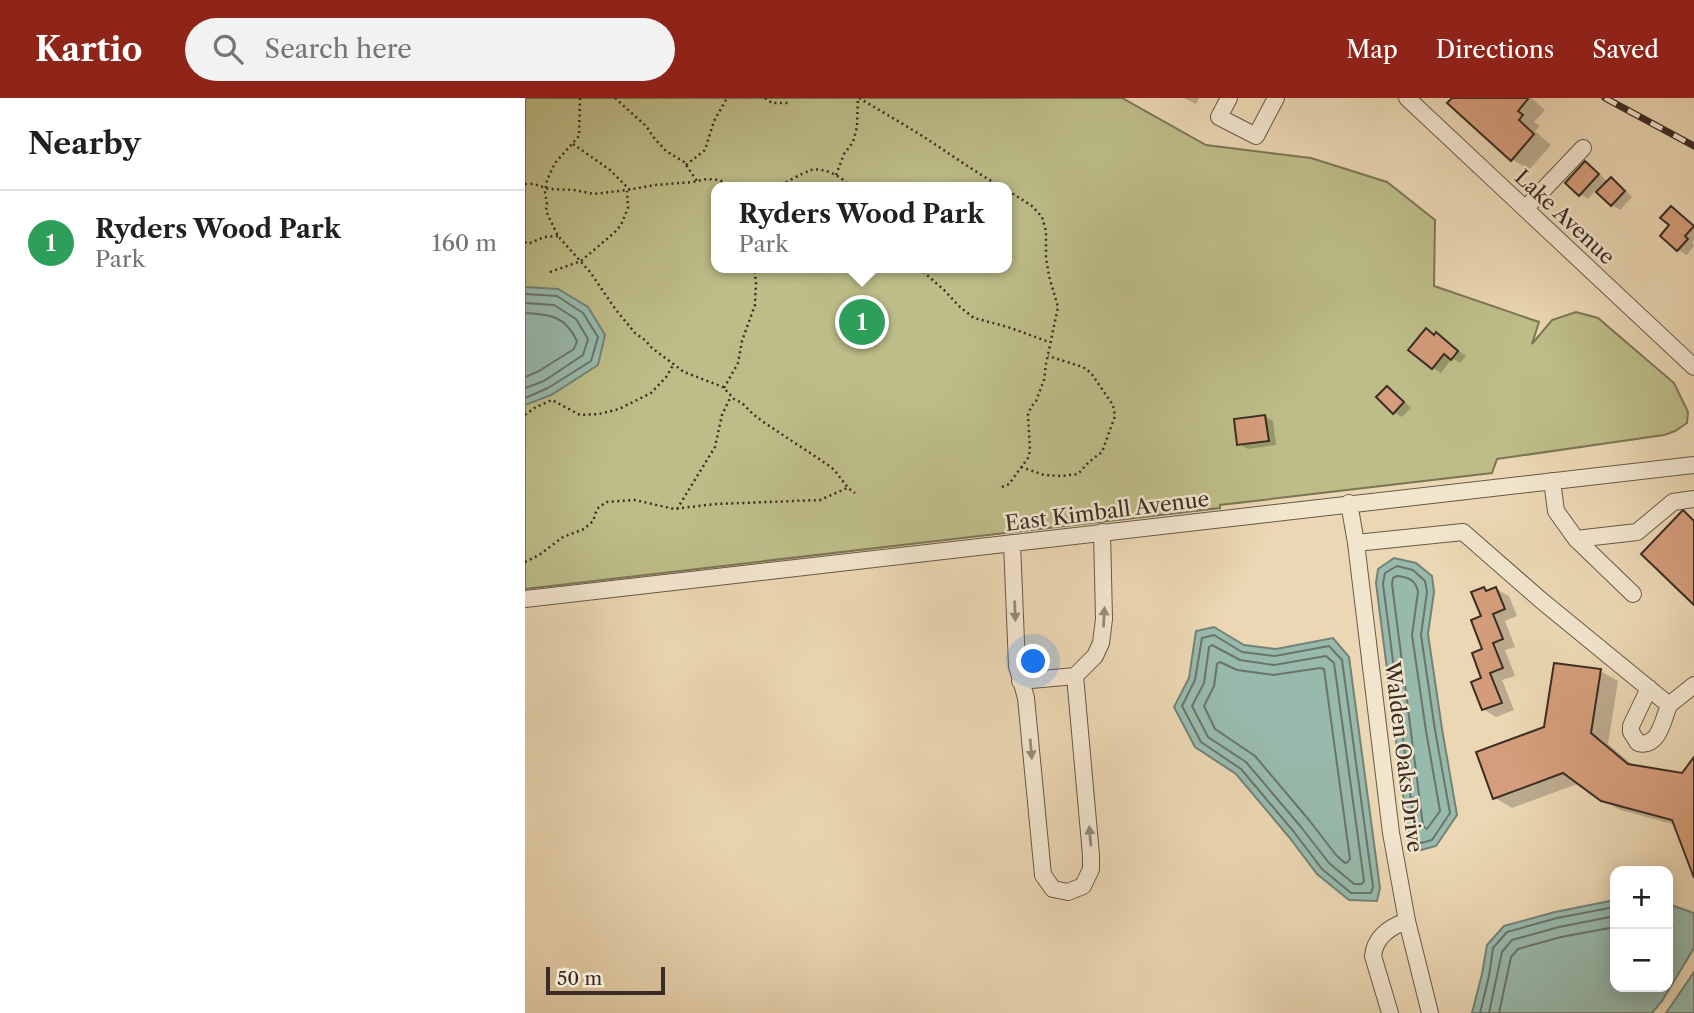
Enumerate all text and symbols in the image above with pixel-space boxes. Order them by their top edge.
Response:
search box [185,18,675,81]
text: Kartio [35,29,143,70]
icon: search [209,30,247,68]
text: Search here [265,33,412,65]
text: Map [1346,35,1398,64]
text: Directions [1436,35,1554,64]
text: Saved [1592,35,1659,64]
text: Nearby [28,125,141,162]
street label: Lake Avenue [1510,164,1620,270]
popup [711,182,1012,273]
text: Ryders Wood Park [739,198,984,230]
text: Ryders Wood Park [95,213,341,245]
text: 1 [46,229,56,257]
text: 160 m [432,229,497,257]
text: Park [739,230,789,258]
text: Park [95,245,145,273]
pin: 1 [839,296,885,348]
street label: East Kimball Avenue [1003,486,1211,536]
one-way arrow [1009,600,1020,622]
one-way arrow [1098,606,1109,628]
your location [1016,644,1050,678]
street label: Walden Oaks Drive [1380,659,1428,854]
one-way arrow [1025,738,1036,760]
one-way arrow [1084,825,1095,847]
map controls [1610,866,1673,992]
button: + [1610,866,1673,929]
button: − [1610,929,1673,992]
scale bar [546,964,665,996]
text: 50 m [557,967,602,990]

